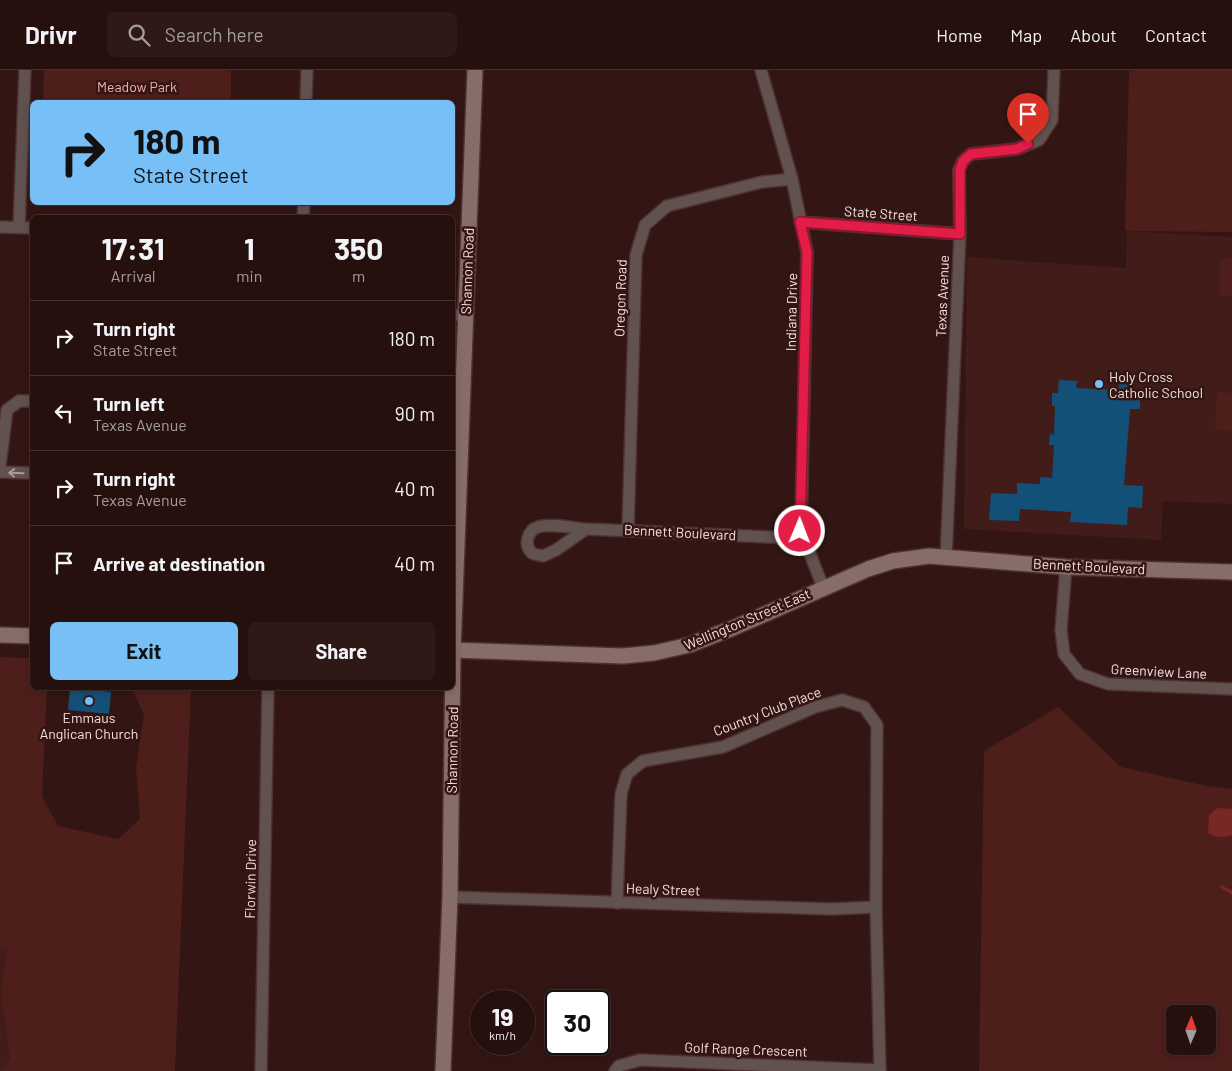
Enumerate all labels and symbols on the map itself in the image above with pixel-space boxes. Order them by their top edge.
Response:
park label: Meadow Park [97,78,177,95]
pin [1007,93,1049,144]
street label: State Street [844,202,918,224]
street label: Shannon Road [457,227,477,315]
street label: Texas Avenue [932,255,952,337]
street label: Oregon Road [610,259,630,337]
street label: Indiana Drive [782,273,800,351]
place label: Holy Cross Catholic School [1109,368,1203,401]
marker: Holy Cross Catholic School [1093,378,1105,390]
one-way arrow [9,468,25,477]
position arrow [773,504,825,556]
street label: Bennett Boulevard [623,521,737,543]
street label: Bennett Boulevard [1032,555,1146,577]
street label: Wellington Street East [681,585,813,653]
street label: Greenview Lane [1110,660,1208,682]
street label: Country Club Place [711,683,823,739]
marker: Emmaus Anglican Church [83,695,95,707]
street label: Shannon Road [443,706,461,794]
place label: Emmaus Anglican Church [40,709,138,742]
street label: Florwin Drive [241,839,259,919]
street label: Healy Street [626,879,700,899]
speed limit sign: 30 [545,990,610,1055]
north arrow [1166,1005,1216,1055]
street label: Golf Range Crescent [684,1038,808,1060]

